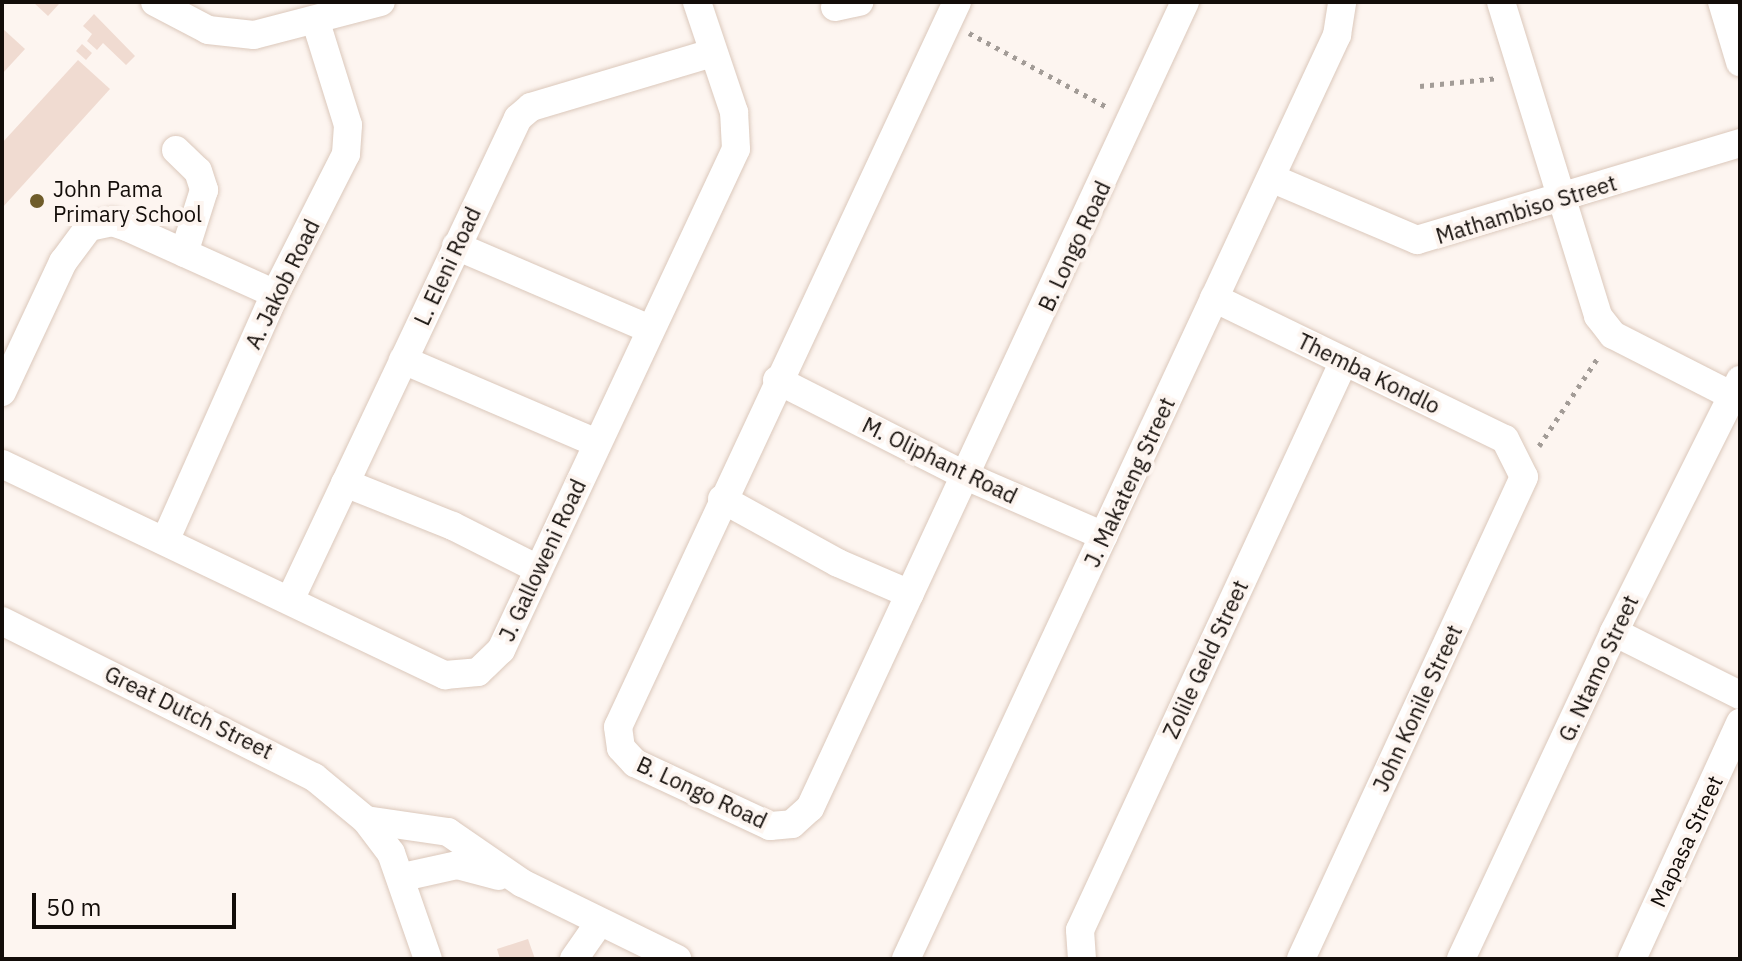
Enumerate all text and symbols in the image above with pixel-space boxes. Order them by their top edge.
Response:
street label: Mathambiso Street [1432,169,1620,249]
place label: John Pama Primary School [53,175,202,226]
street label: B. Longo Road [1032,177,1116,315]
marker: John Pama Primary School [28,192,46,210]
street label: L. Eleni Road [408,203,486,329]
street label: A. Jakob Road [239,215,325,353]
street label: Themba Kondlo [1293,327,1445,419]
street label: J. Makateng Street [1078,393,1180,571]
street label: M. Oliphant Road [858,411,1022,509]
street label: J. Galloweni Road [493,475,591,645]
street label: Zolile Geld Street [1157,576,1253,742]
street label: G. Ntamo Street [1553,591,1643,745]
street label: John Konile Street [1367,620,1467,796]
street label: Great Dutch Street [101,660,277,764]
street label: B. Longo Road [633,750,771,834]
street label: Mapasa Street [1644,771,1728,911]
scale bar [36,877,240,927]
text: 50 m [46,891,101,923]

